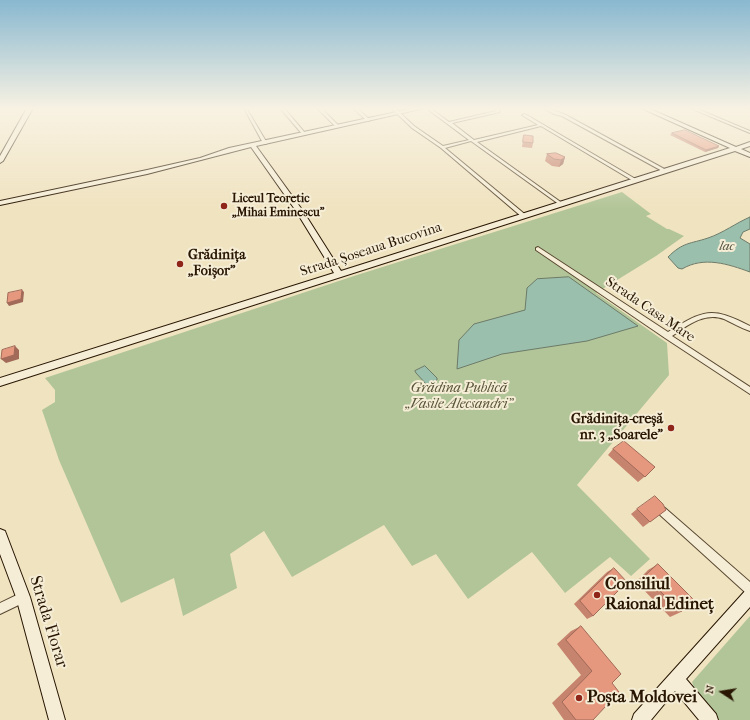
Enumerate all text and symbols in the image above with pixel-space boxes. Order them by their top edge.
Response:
place label: Liceul Teoretic „Mihai Eminescu” [232,192,324,220]
marker: Liceul Teoretic „Mihai Eminescu” [219,201,229,211]
street label: Strada Șoseaua Bucovina [298,219,444,281]
water label: lac [720,239,734,255]
place label: Grădinița „Foișor” [188,248,246,280]
marker: Grădinița „Foișor” [175,259,185,269]
street label: Strada Casa Mare [602,274,698,346]
park label: Grădina Publică „Vasile Alecsandri” [405,381,513,414]
place label: Grădinița-creșă nr. 3 „Soarele” [571,412,663,444]
marker: Grădinița-creșă nr. 3 „Soarele” [666,423,676,433]
street label: Strada Florar [24,573,72,671]
place label: Consiliul Raional Edineț [605,575,714,615]
marker: Consiliul Raional Edineț [592,590,602,600]
north arrow [702,672,742,712]
text: N [703,684,717,695]
place label: Poșta Moldovei [587,688,697,708]
marker: Poșta Moldovei [574,693,584,703]

